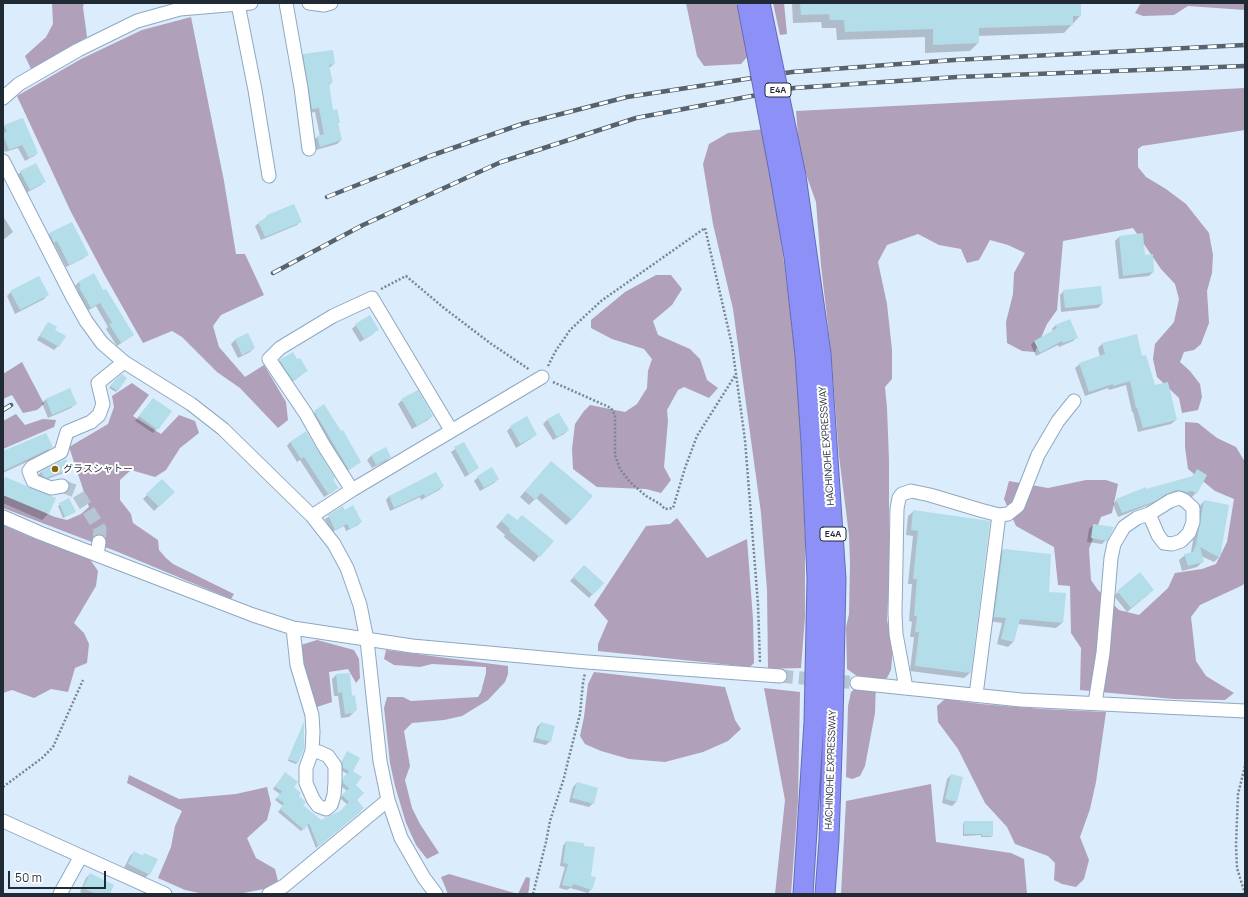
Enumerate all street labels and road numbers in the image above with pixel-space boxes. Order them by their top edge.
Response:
road number: E4A [765,83,791,97]
street label: HACHINOHE EXPRESSWAY [817,386,837,506]
road number: E4A [820,527,846,541]
street label: HACHINOHE EXPRESSWAY [823,710,839,830]

